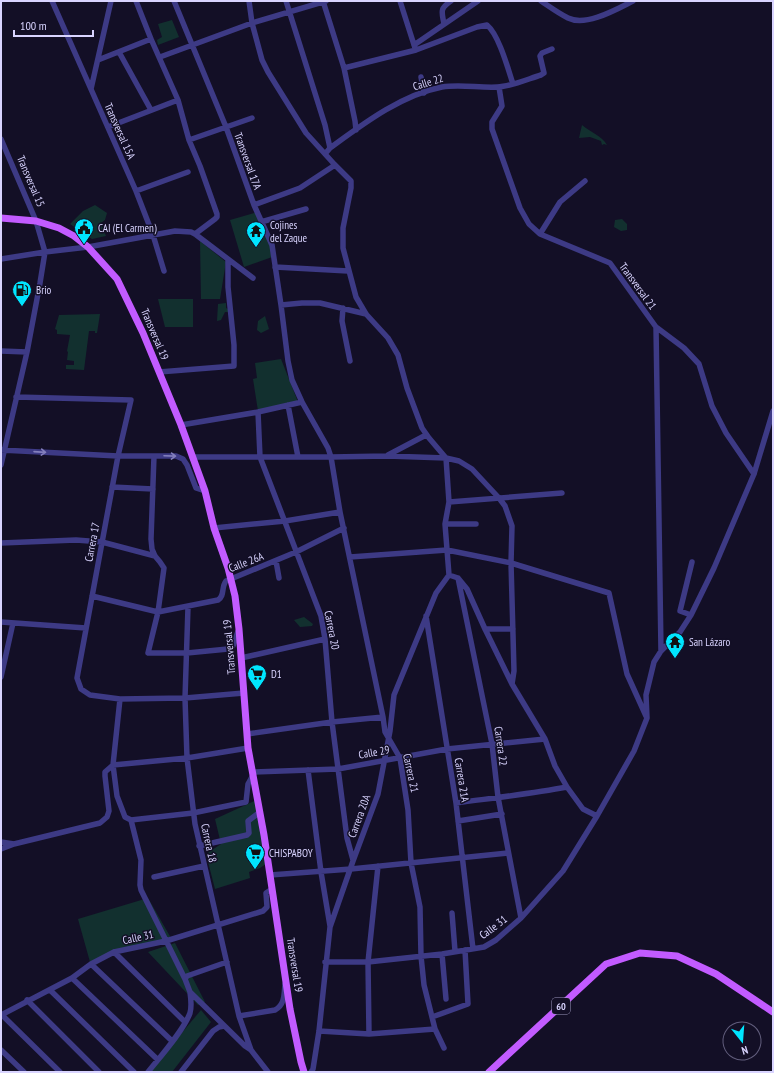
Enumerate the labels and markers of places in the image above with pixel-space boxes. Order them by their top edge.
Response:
public building icon: CAI (El Carmen) [73,217,95,245]
place label: Cojines del Zaque [270,218,308,245]
temple icon: Cojines del Zaque [245,220,267,248]
place label: CAI (El Carmen) [98,221,157,235]
fuel station icon: Brio [11,279,33,307]
place label: Brio [36,283,52,297]
temple icon: San Lázaro [664,631,686,659]
place label: San Lázaro [689,635,731,649]
supermarket icon: D1 [246,663,268,691]
place label: D1 [271,667,282,681]
supermarket icon: CHISPABOY [244,842,266,870]
place label: CHISPABOY [269,846,313,860]

